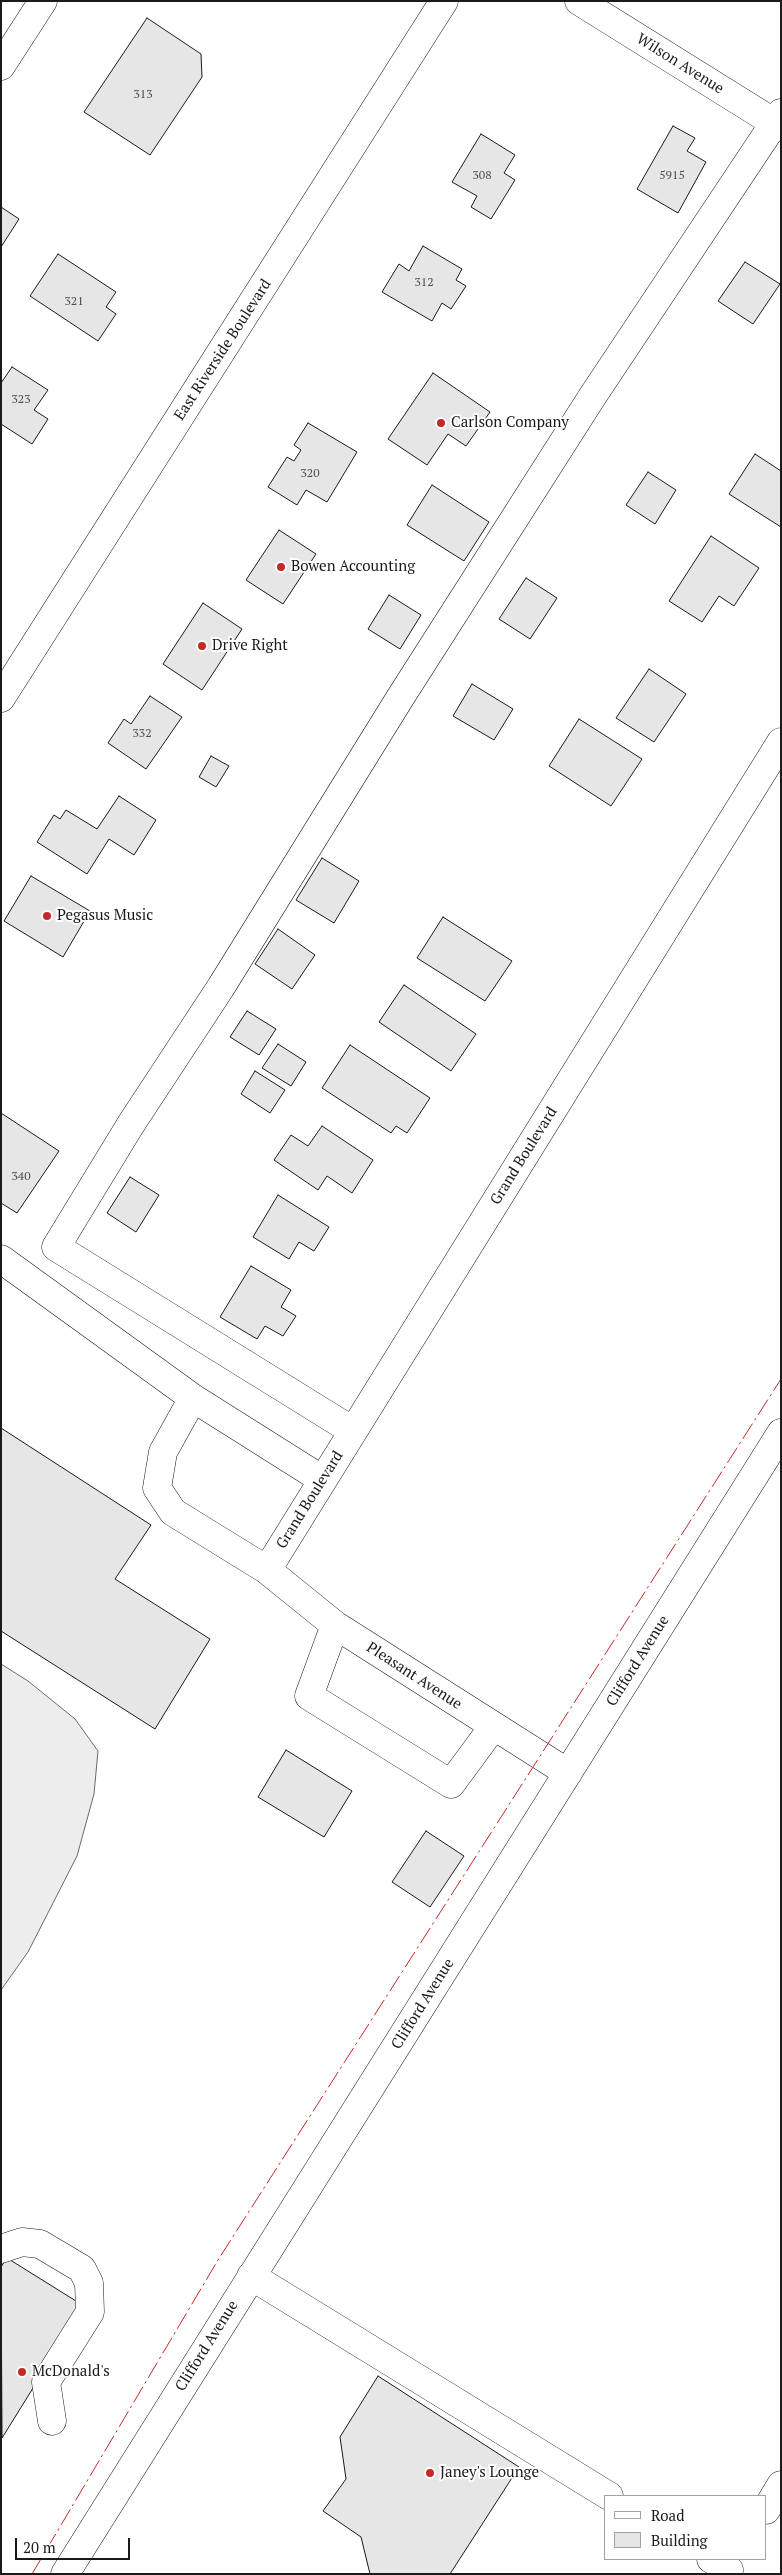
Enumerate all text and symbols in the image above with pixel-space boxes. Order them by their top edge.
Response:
street label: Wilson Avenue [633,30,727,98]
house number: 313 [133,88,153,102]
house number: 308 [472,169,492,183]
house number: 5915 [659,169,685,183]
street label: East Riverside Boulevard [171,276,275,424]
house number: 312 [414,276,434,290]
house number: 321 [64,295,84,309]
house number: 323 [11,393,31,407]
place label: Carlson Company [451,414,569,432]
marker: Carlson Company [435,417,447,429]
house number: 320 [300,467,320,481]
place label: Bowen Accounting [291,558,415,576]
marker: Bowen Accounting [275,561,287,573]
place label: Drive Right [212,637,288,655]
marker: Drive Right [196,640,208,652]
house number: 332 [132,727,152,741]
place label: Pegasus Music [57,907,153,925]
marker: Pegasus Music [41,910,53,922]
street label: Grand Boulevard [487,1104,561,1208]
house number: 340 [11,1170,31,1184]
street label: Grand Boulevard [273,1448,347,1552]
street label: Clifford Avenue [603,1612,673,1710]
street label: Pleasant Avenue [363,1639,465,1713]
street label: Clifford Avenue [388,1955,458,2053]
street label: Clifford Avenue [172,2297,242,2395]
place label: McDonald's [32,2363,110,2381]
marker: McDonald's [16,2366,28,2378]
place label: Janey's Lounge [440,2464,539,2482]
marker: Janey's Lounge [424,2467,436,2479]
legend [604,2495,767,2560]
text: Road [651,2505,684,2525]
scale bar [18,2528,132,2560]
text: Building [651,2530,708,2550]
text: 20 m [23,2537,56,2557]

